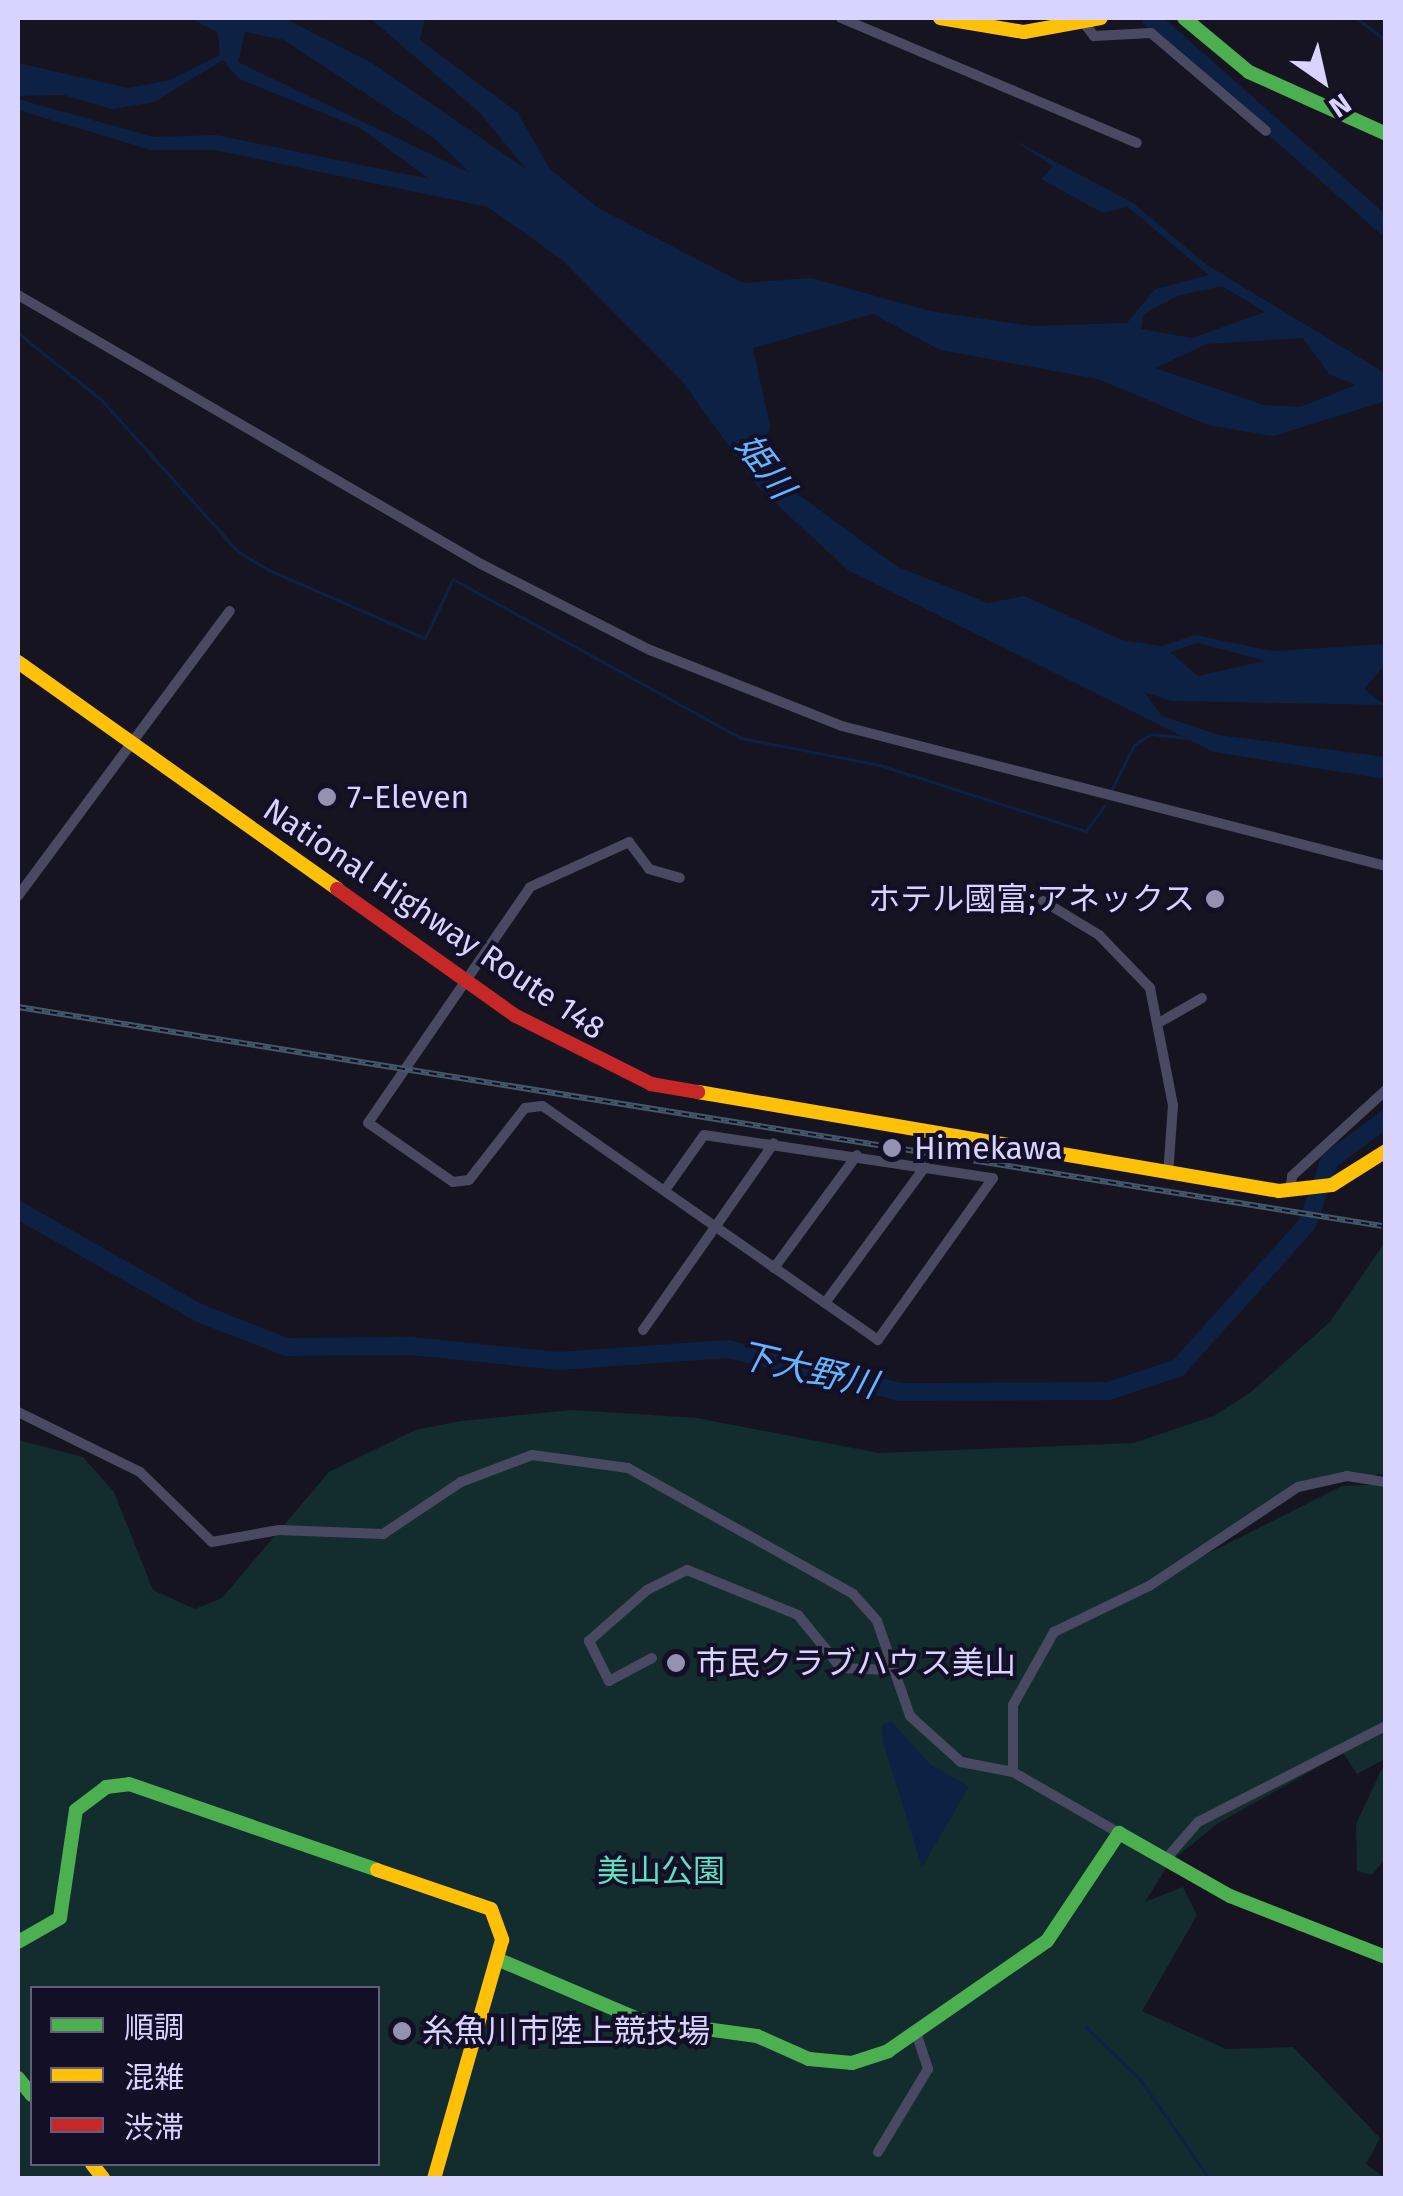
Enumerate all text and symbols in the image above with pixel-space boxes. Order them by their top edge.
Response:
north arrow [1273,30,1373,130]
text: N [1323,86,1357,124]
water label: 姫川 [727,425,803,507]
place label: 7-Eleven [347,778,469,816]
marker: 7-Eleven [316,786,338,808]
street label: National Highway Route 148 [256,790,612,1048]
place label: ホテル國富;アネックス [867,880,1195,918]
marker: ホテル國富;アネックス [1204,888,1226,910]
place label: Himekawa [914,1129,1063,1167]
marker: Himekawa [879,1135,905,1161]
water label: 下大野川 [735,1334,881,1406]
place label: 市民クラブハウス美山 [696,1644,1016,1682]
marker: 市民クラブハウス美山 [665,1652,687,1674]
park label: 美山公園 [597,1852,725,1890]
legend [30,1986,380,2166]
text: 順調 [124,2010,184,2046]
place label: 糸魚川市陸上競技場 [422,2012,710,2050]
marker: 糸魚川市陸上競技場 [391,2020,413,2042]
text: 混雑 [124,2060,184,2096]
text: 渋滞 [124,2110,184,2146]

